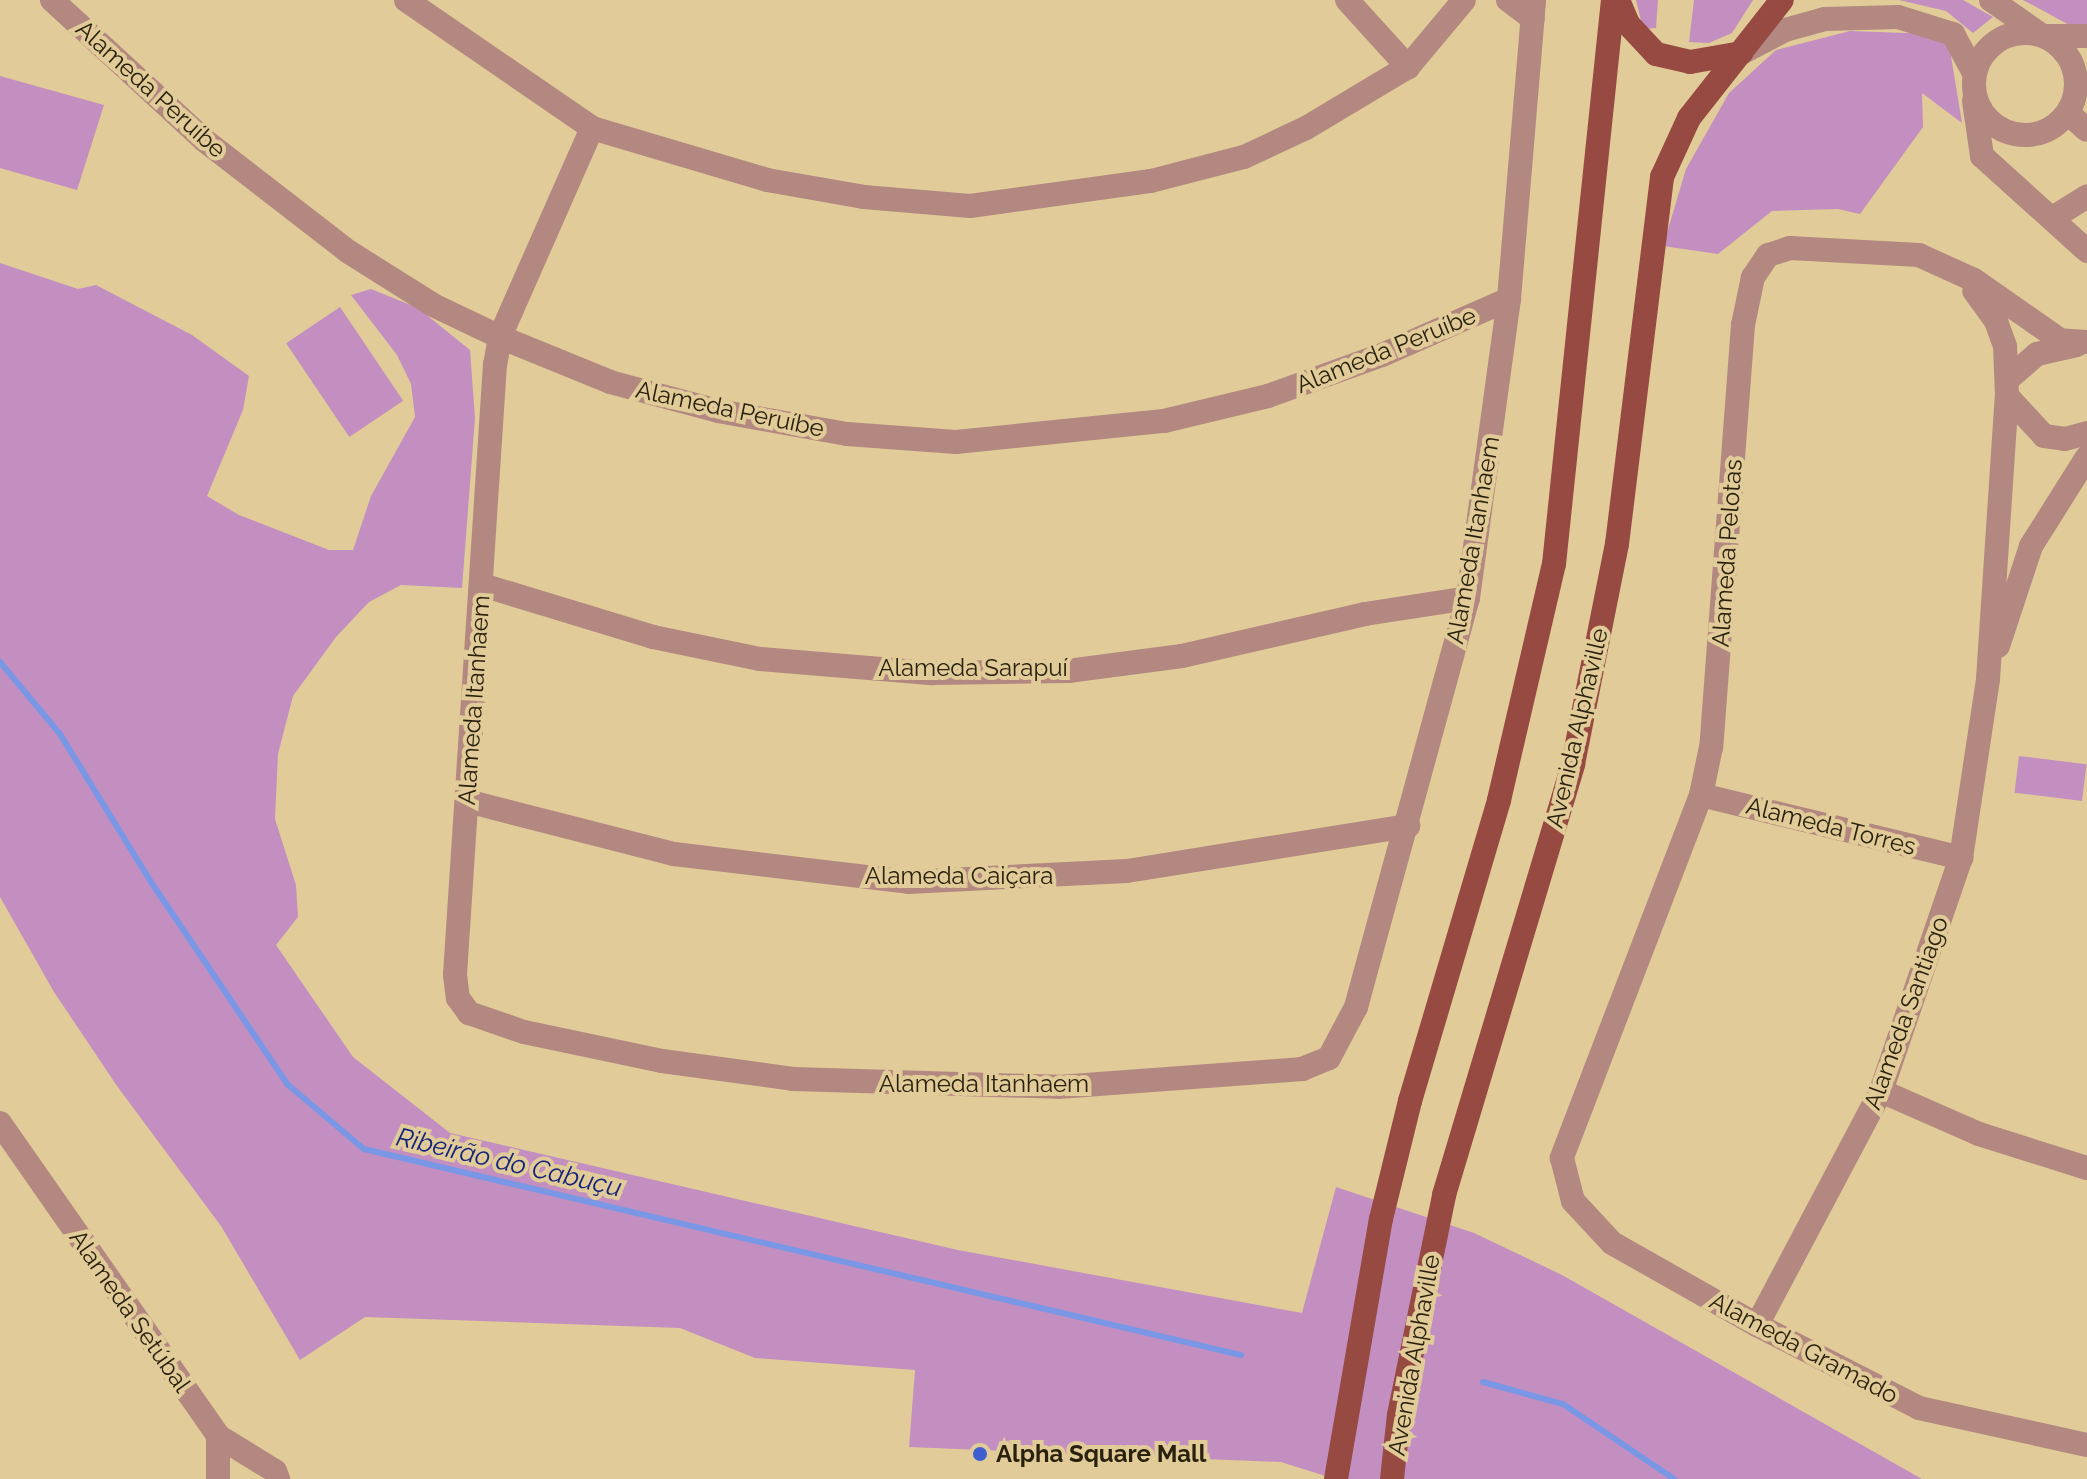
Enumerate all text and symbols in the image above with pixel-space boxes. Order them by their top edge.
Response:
street label: Alameda Peruíbe [70,14,232,164]
street label: Alameda Peruíbe [1292,301,1480,399]
street label: Alameda Peruíbe [633,375,827,443]
street label: Alameda Itanhaem [1441,434,1505,646]
street label: Alameda Pelotas [1706,458,1748,648]
street label: Alameda Itanhaem [452,594,496,806]
street label: Avenida Alphaville [1540,625,1614,831]
street label: Alameda Sarapuí [878,654,1068,682]
street label: Alameda Torres [1743,791,1919,861]
street label: Alameda Caiçara [865,862,1053,890]
street label: Alameda Santiago [1858,913,1954,1113]
street label: Alameda Itanhaem [879,1070,1089,1098]
water label: Ribeirão do Cabuçu [393,1122,625,1204]
street label: Alameda Setúbal [63,1224,197,1398]
street label: Avenida Alphaville [1382,1252,1446,1458]
street label: Alameda Gramado [1705,1286,1903,1410]
place label: Alpha Square Mall [996,1440,1206,1468]
marker: Alpha Square Mall [971,1445,989,1463]

